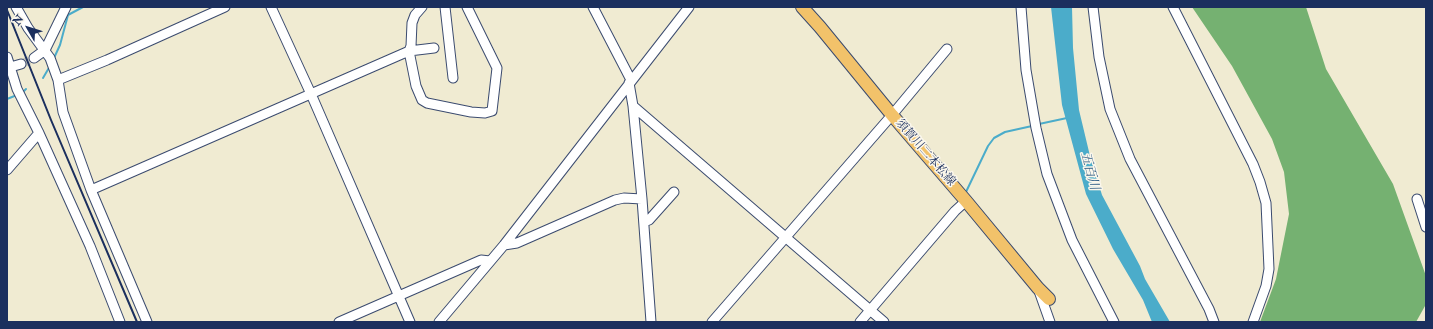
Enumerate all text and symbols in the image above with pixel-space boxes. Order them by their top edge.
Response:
north arrow [8,8,48,48]
text: N [10,12,26,28]
street label: 須賀川二本松線 [892,117,958,189]
water label: 五百川 [1076,150,1102,192]

